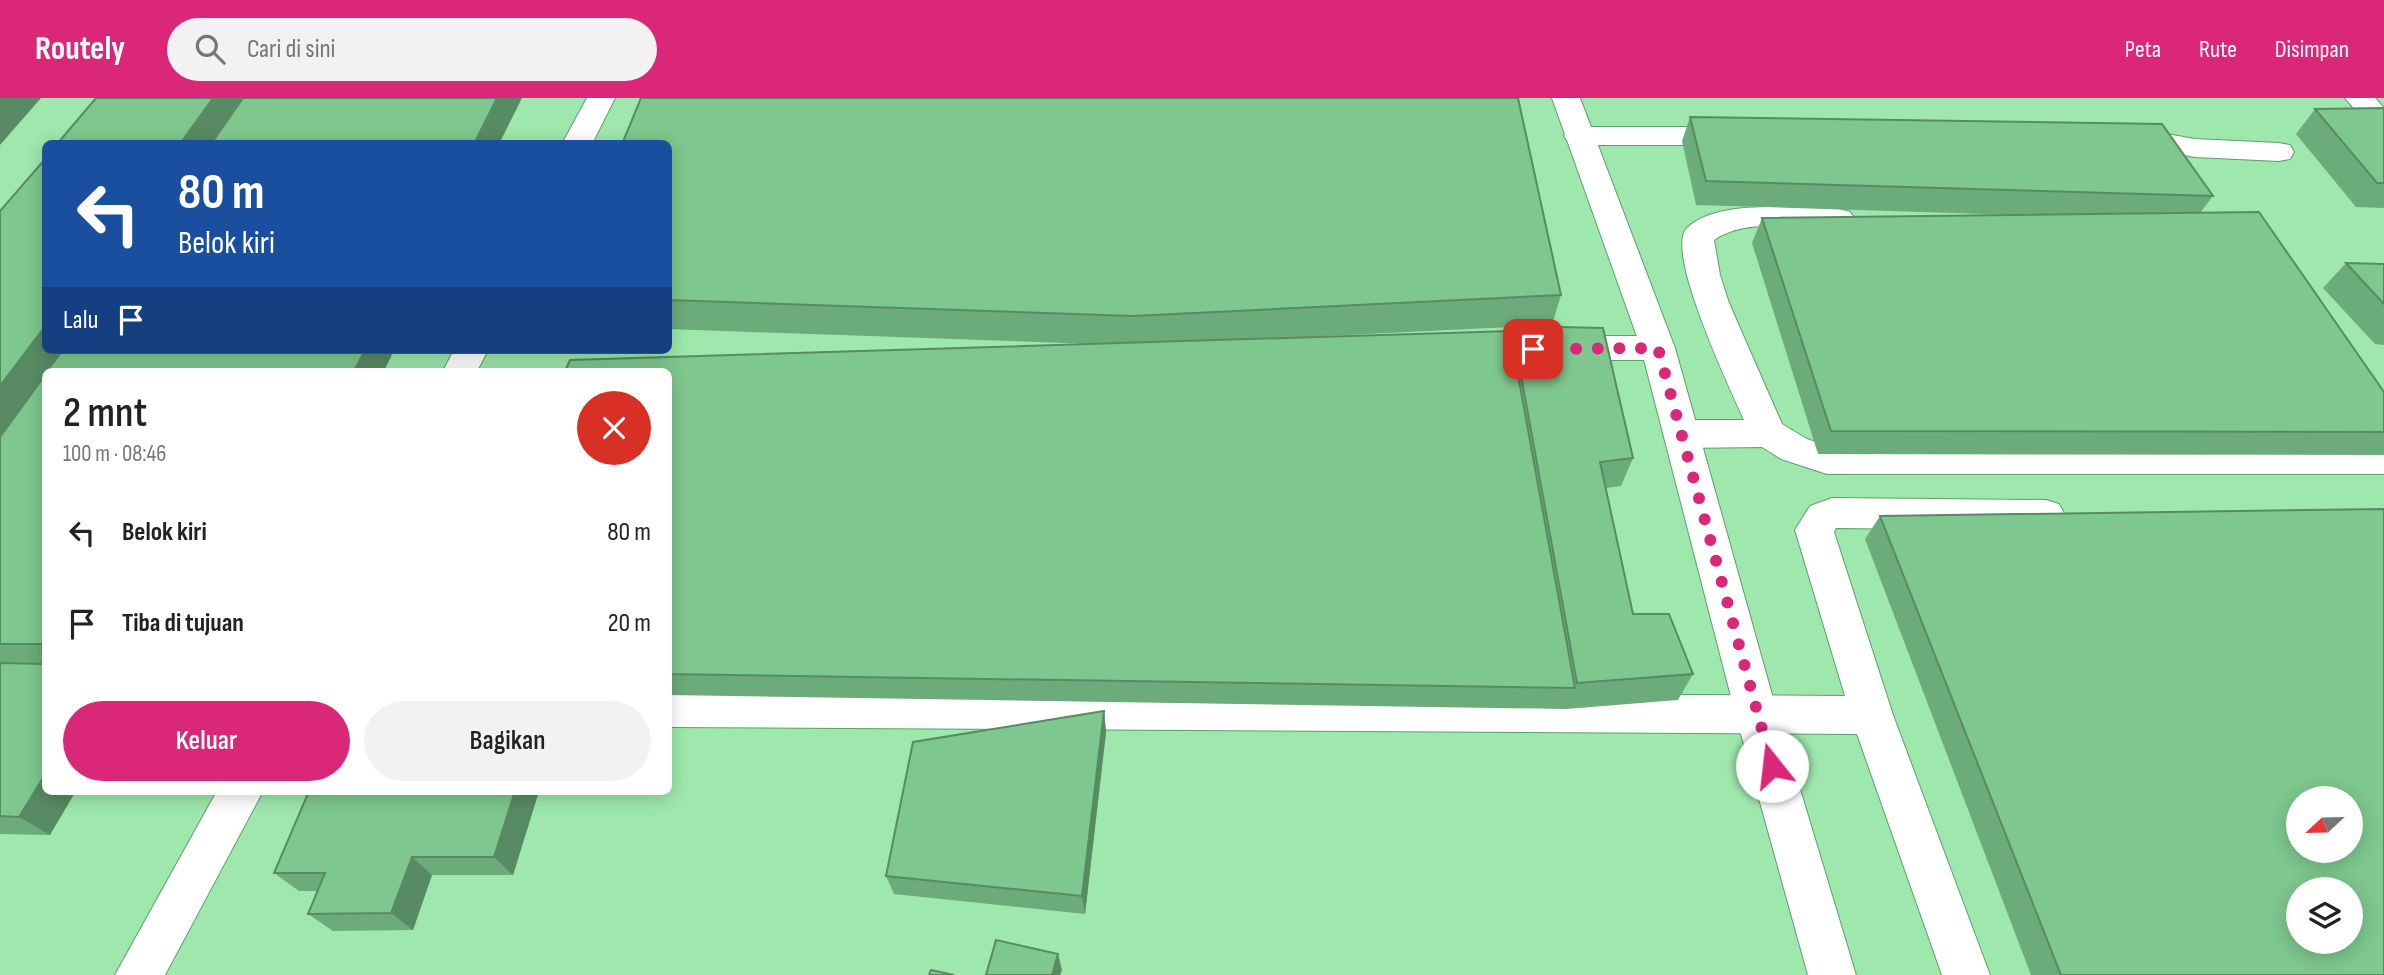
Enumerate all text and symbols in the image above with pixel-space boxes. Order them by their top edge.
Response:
search box [167,18,657,81]
text: Routely [35,29,125,69]
icon: search [191,30,229,68]
text: Cari di sini [247,34,335,65]
text: Peta [2125,35,2161,64]
text: Rute [2199,35,2237,64]
text: Disimpan [2275,35,2349,64]
text: 80 m [178,164,265,223]
icon: left [63,168,154,259]
text: Belok kiri [178,224,275,263]
icon: arrive [112,301,150,339]
text: Lalu [63,305,98,336]
pin [1503,319,1563,379]
icon: arrive [1514,330,1552,368]
text: 2 mnt [63,388,147,439]
button: close [577,391,651,465]
text: 100 m · 08:46 [63,440,166,468]
icon: left [63,514,101,552]
text: Belok kiri [122,517,207,548]
text: 80 m [607,517,651,548]
icon: arrive [63,605,101,643]
text: Tiba di tujuan [122,608,244,639]
text: 20 m [608,608,651,639]
button: Keluar [63,701,350,781]
button: Bagikan [364,701,651,781]
position arrow [1735,729,1809,803]
north arrow [2286,786,2362,863]
map controls [2286,786,2363,954]
button: layers [2286,877,2363,954]

